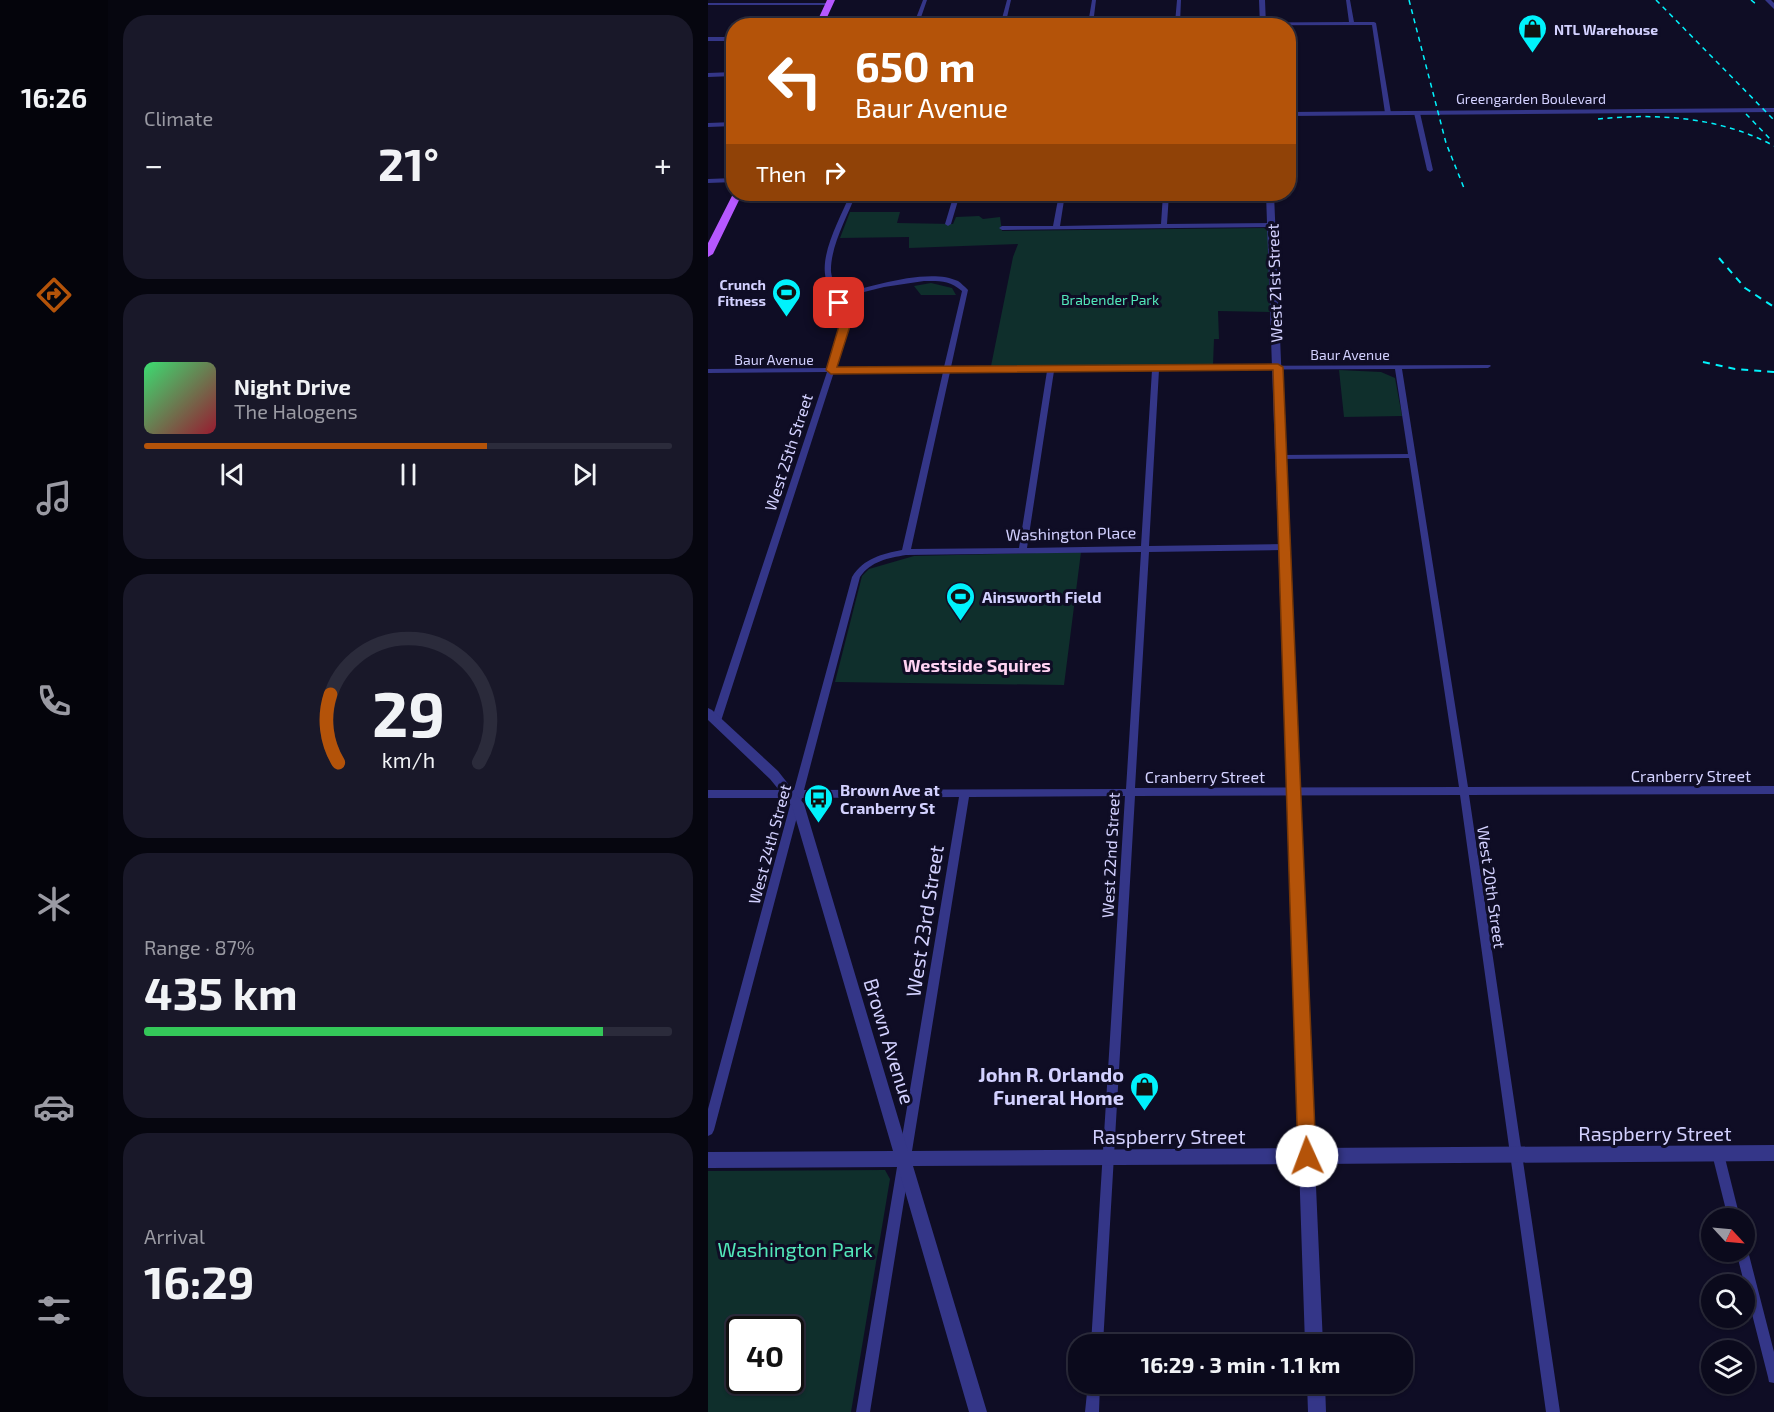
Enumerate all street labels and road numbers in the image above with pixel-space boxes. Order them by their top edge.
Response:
street label: Greengarden Boulevard [1456,90,1606,107]
street label: West 21st Street [1262,223,1286,343]
street label: Baur Avenue [1310,346,1390,363]
street label: Baur Avenue [734,351,814,368]
street label: West 25th Street [760,391,816,513]
street label: Washington Place [1005,522,1137,544]
street label: Cranberry Street [1631,766,1751,785]
street label: Cranberry Street [1145,767,1265,786]
street label: West 24th Street [744,782,794,906]
street label: West 22nd Street [1097,792,1123,918]
street label: West 20th Street [1474,825,1510,949]
street label: West 23rd Street [900,843,948,999]
street label: Brown Avenue [859,975,921,1107]
street label: Raspberry Street [1578,1121,1732,1145]
street label: Raspberry Street [1092,1124,1246,1148]

